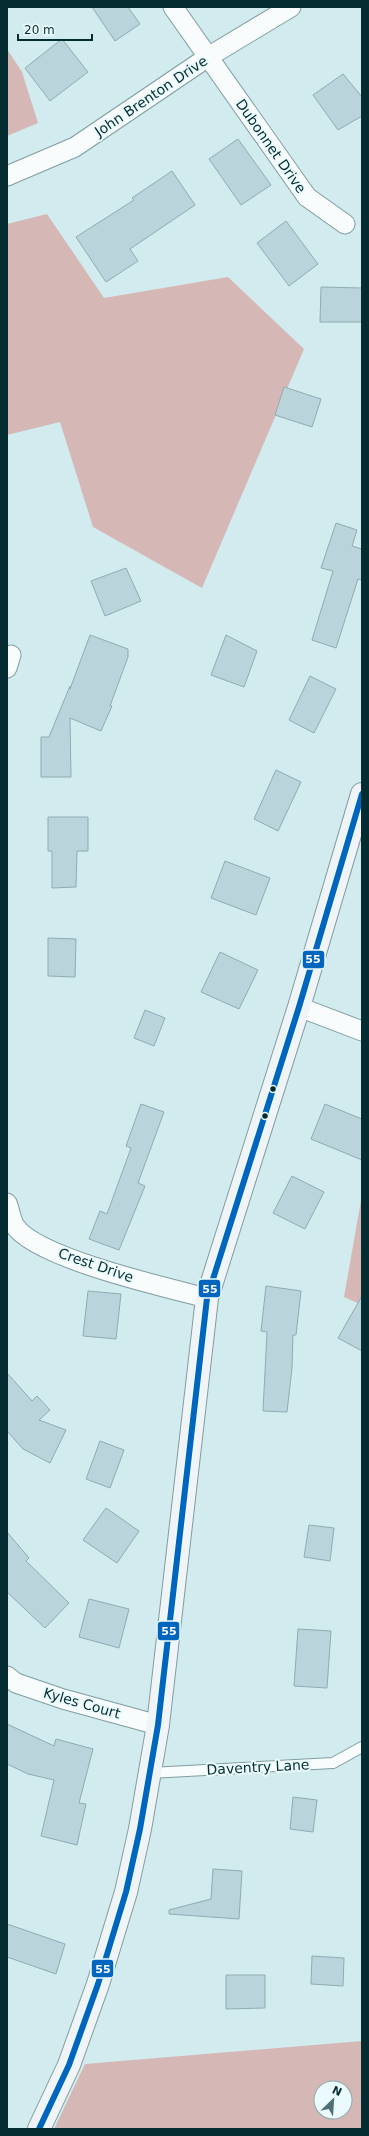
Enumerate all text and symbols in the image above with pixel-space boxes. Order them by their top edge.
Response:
scale bar [18,16,92,42]
text: 20 m [24,23,55,37]
street label: John Brenton Drive [91,52,210,140]
street label: Dubonnet Drive [233,96,309,196]
line badge: 55 [302,950,325,969]
text: 55 [305,953,321,966]
unlabelled marker [268,1084,278,1094]
unlabelled marker [260,1111,270,1121]
street label: Crest Drive [56,1245,136,1285]
line badge: 55 [198,1279,221,1298]
text: 55 [202,1283,218,1296]
line badge: 55 [157,1621,180,1641]
text: 55 [161,1625,177,1638]
street label: Kyles Court [42,1684,123,1722]
street label: Daventry Lane [206,1756,310,1778]
line badge: 55 [91,1959,114,1978]
text: 55 [95,1963,111,1976]
north arrow [313,2080,353,2120]
text: N [330,2084,344,2099]

